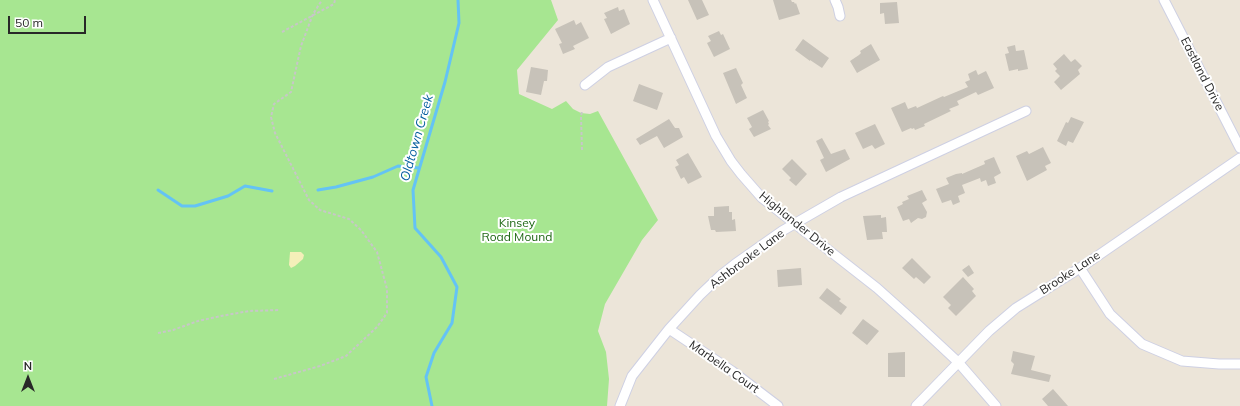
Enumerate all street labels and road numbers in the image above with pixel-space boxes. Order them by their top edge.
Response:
street label: Eastland Drive [1177,35,1227,113]
street label: Highlander Drive [756,189,838,259]
street label: Ashbrooke Lane [707,226,787,292]
street label: Brooke Lane [1037,248,1103,298]
street label: Marbella Court [686,338,762,396]

